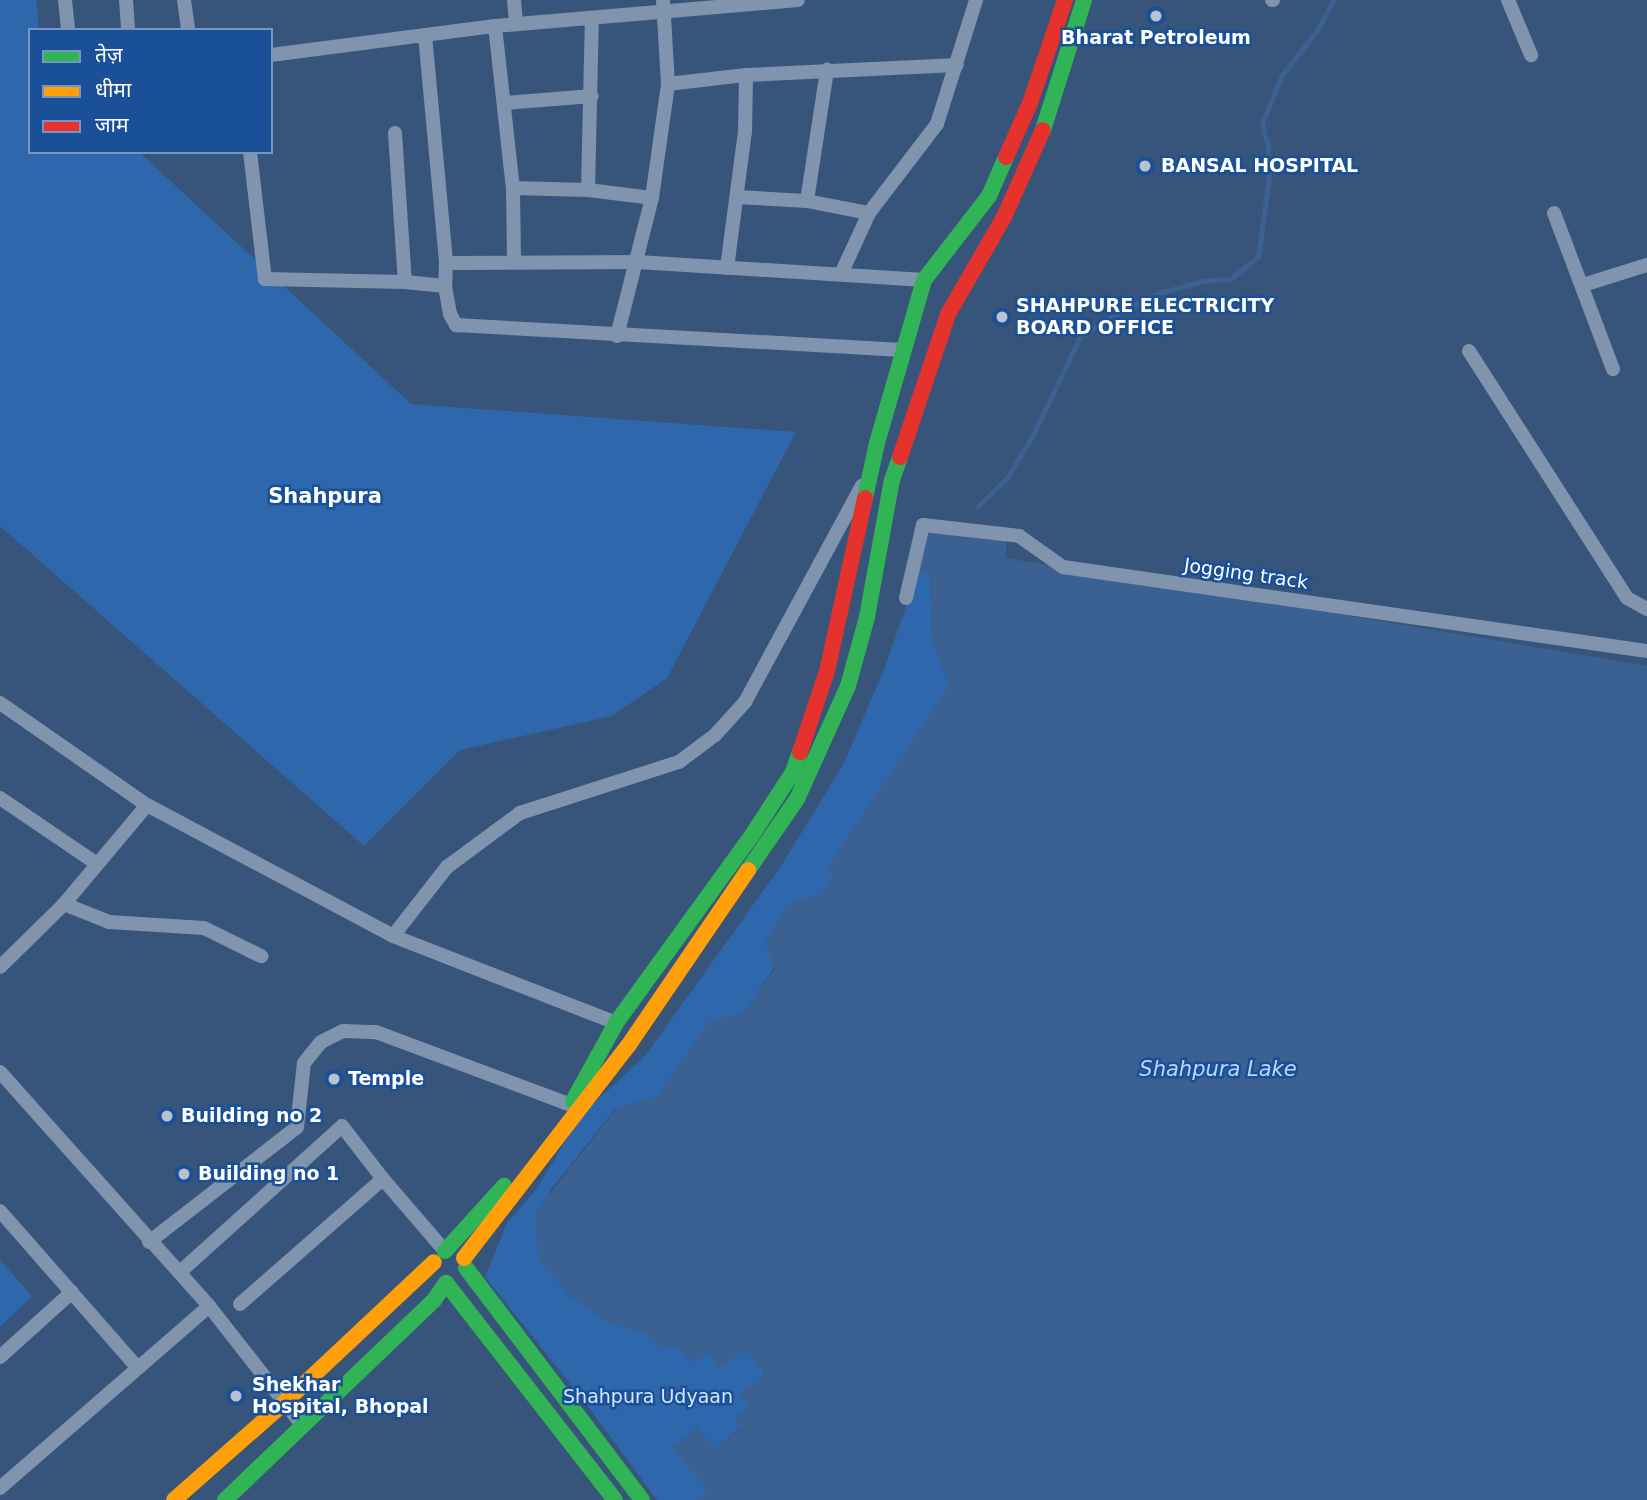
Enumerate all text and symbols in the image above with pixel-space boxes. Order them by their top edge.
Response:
marker: Bharat Petroleum [1148,8,1164,24]
place label: Bharat Petroleum [1061,27,1251,49]
legend [28,28,273,154]
text: तेज़ [95,43,123,67]
text: धीमा [95,78,131,102]
text: जाम [95,113,129,137]
place label: BANSAL HOSPITAL [1161,155,1358,177]
marker: BANSAL HOSPITAL [1135,156,1155,176]
place label: SHAHPURE ELECTRICITY BOARD OFFICE [1016,295,1274,339]
marker: SHAHPURE ELECTRICITY BOARD OFFICE [994,309,1010,325]
district label: Shahpura [268,483,382,509]
street label: Jogging track [1182,554,1310,594]
water label: Shahpura Lake [1139,1056,1297,1082]
place label: Temple [348,1068,424,1090]
marker: Temple [326,1071,342,1087]
place label: Building no 2 [181,1105,322,1127]
marker: Building no 2 [159,1108,175,1124]
place label: Building no 1 [198,1163,339,1185]
marker: Building no 1 [176,1166,192,1182]
place label: Shekhar Hospital, Bhopal [252,1374,429,1418]
marker: Shekhar Hospital, Bhopal [226,1386,246,1406]
park label: Shahpura Udyaan [563,1386,733,1408]

